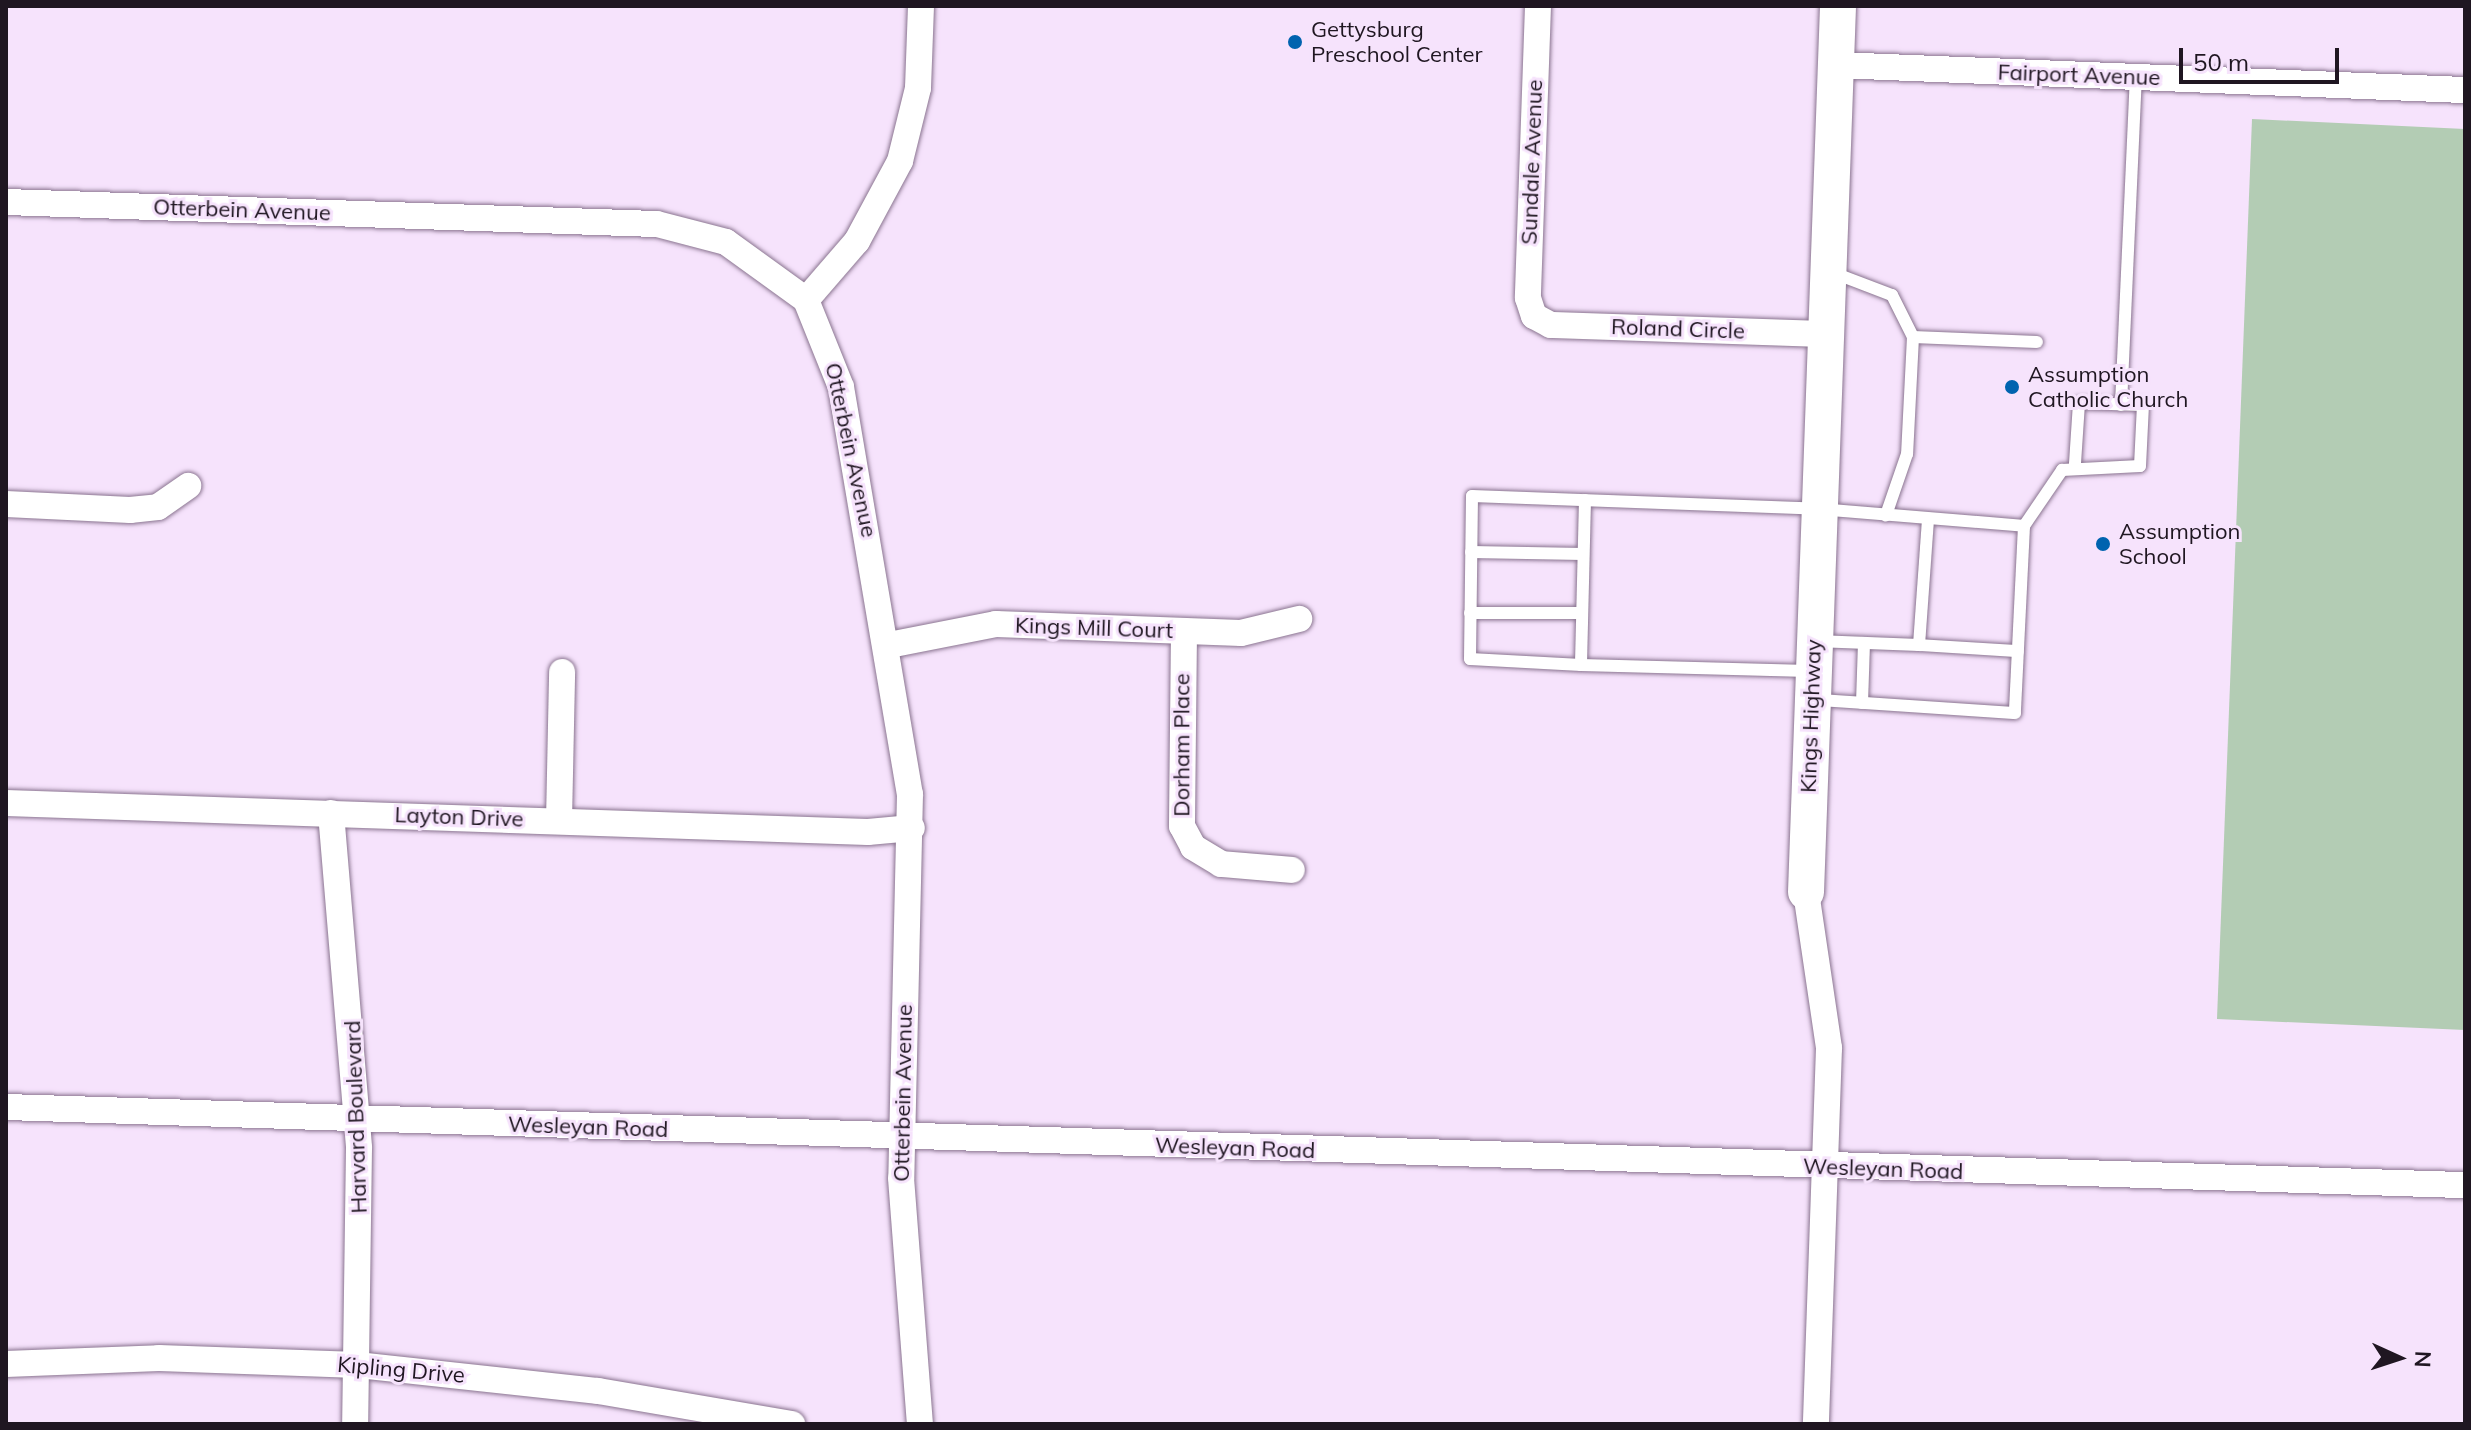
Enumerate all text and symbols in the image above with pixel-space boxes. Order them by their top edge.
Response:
place label: Gettysburg Preschool Center [1311,16,1482,68]
scale bar [2183,32,2343,82]
marker: Gettysburg Preschool Center [1286,33,1304,51]
text: 50 m [2193,47,2249,77]
street label: Fairport Avenue [1997,59,2161,91]
street label: Sundale Avenue [1516,79,1548,245]
street label: Otterbein Avenue [153,194,331,226]
street label: Roland Circle [1611,313,1745,345]
street label: Otterbein Avenue [820,360,882,540]
place label: Assumption Catholic Church [2028,361,2188,412]
marker: Assumption Catholic Church [2003,378,2021,396]
place label: Assumption School [2119,518,2240,570]
marker: Assumption School [2094,535,2112,553]
street label: Kings Mill Court [1015,612,1173,644]
street label: Kings Highway [1795,639,1827,793]
street label: Dorham Place [1169,673,1195,817]
street label: Layton Drive [394,802,524,832]
street label: Otterbein Avenue [888,1004,918,1182]
street label: Harvard Boulevard [339,1020,373,1214]
street label: Wesleyan Road [507,1111,669,1143]
street label: Wesleyan Road [1154,1132,1316,1164]
street label: Wesleyan Road [1802,1153,1964,1185]
north arrow [2359,1318,2439,1398]
text: N [2409,1350,2437,1368]
street label: Kipling Drive [336,1351,466,1389]

